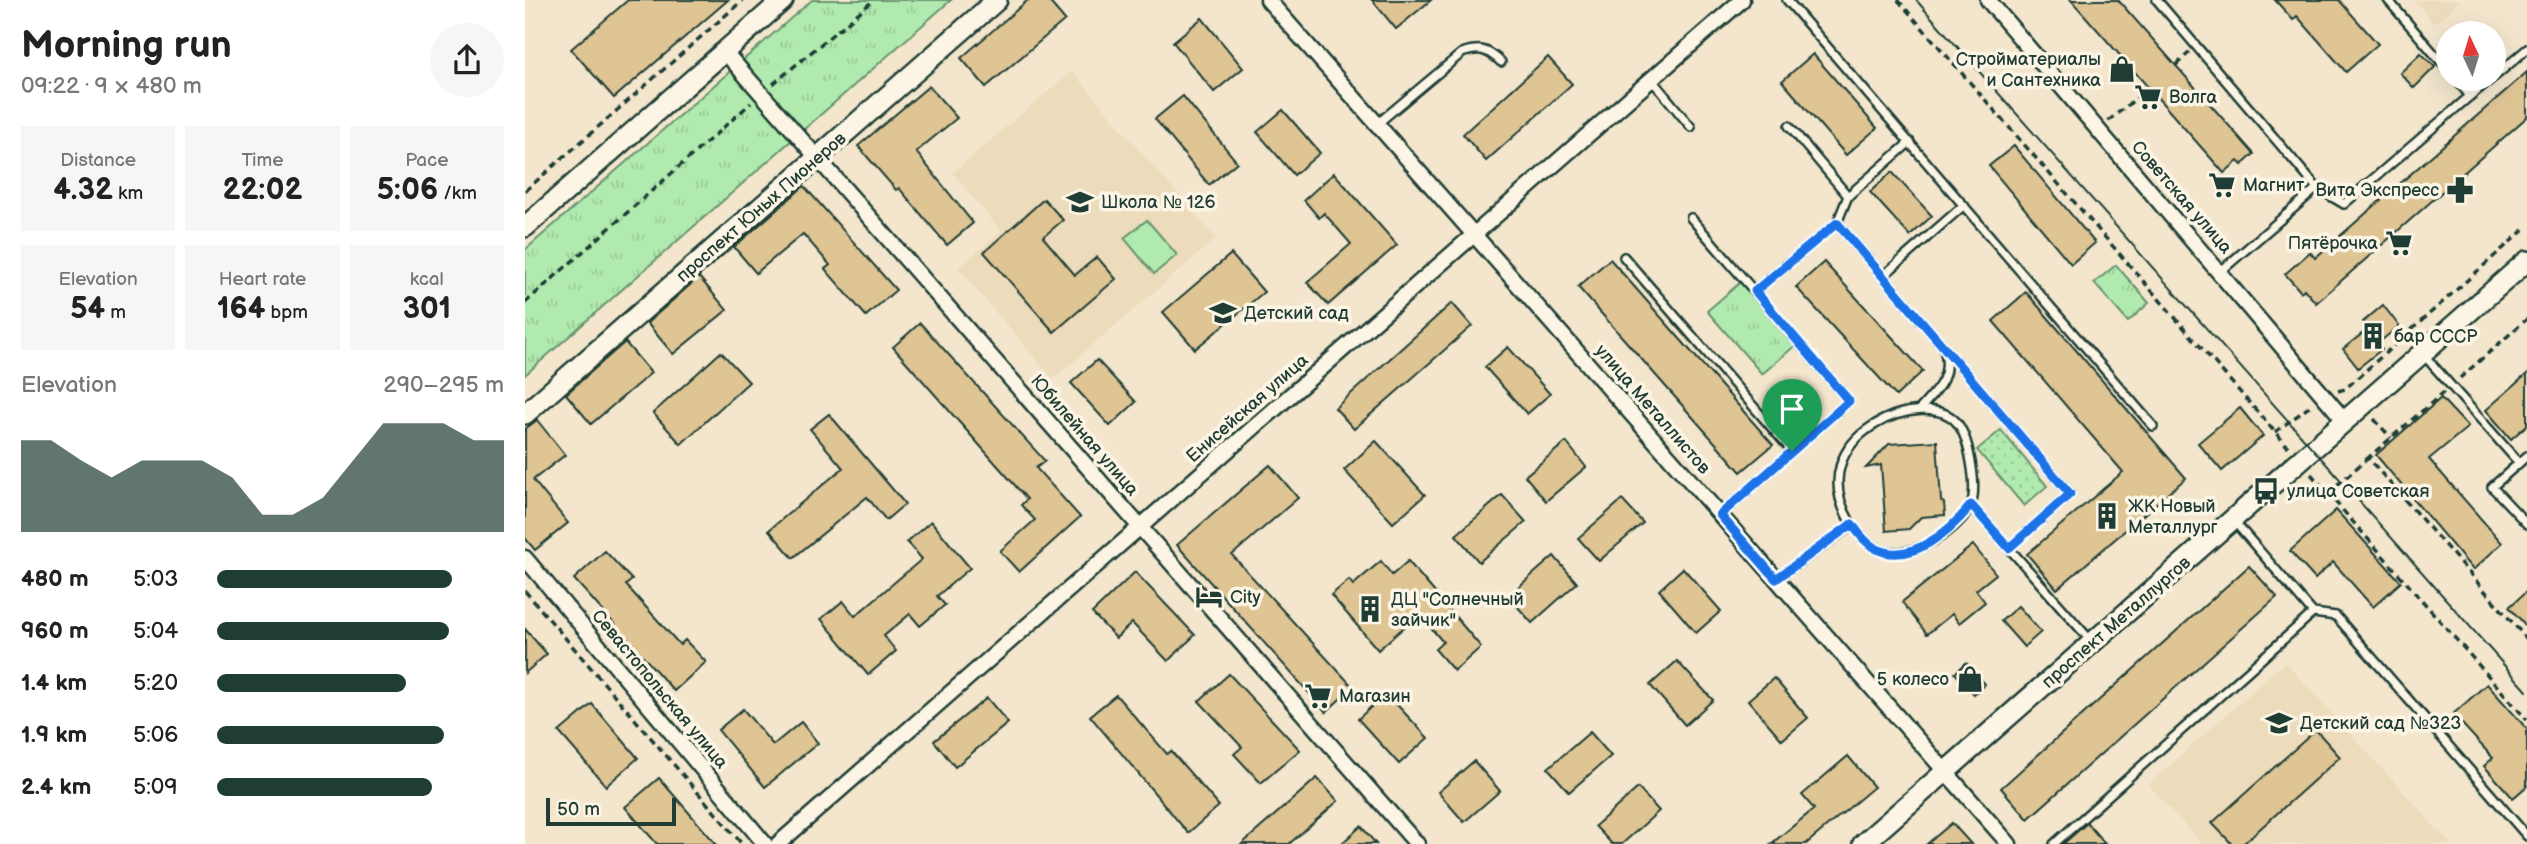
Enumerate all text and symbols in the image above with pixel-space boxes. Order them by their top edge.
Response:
north arrow [2436,21,2506,91]
map controls [2436,21,2506,91]
text: Morning run [21,23,232,68]
button: share [430,23,504,97]
place label: Стройматериалы и Сантехника [1956,49,2101,91]
shop icon: Стройматериалы и Сантехника [2107,54,2137,84]
text: 09:22 · 9 × 480 m [21,72,202,100]
supermarket icon: Волга [2133,82,2163,112]
place label: Волга [2169,87,2217,108]
street label: проспект Юных Пионеров [672,128,851,287]
street label: Советская улица [2127,137,2237,258]
text: Distance [60,149,136,172]
text: Time [241,149,284,172]
text: Pace [405,149,448,172]
supermarket icon: Магнит [2207,170,2237,200]
text: 4.32 [53,172,113,208]
text: 22:02 [223,172,302,208]
text: 5:06 [377,172,438,208]
place label: Магнит [2243,175,2305,196]
pharmacy icon: Вита Экспресс [2445,175,2475,205]
place label: Вита Экспресс [2315,180,2439,201]
text: km [113,182,143,205]
text: /km [438,182,477,205]
school or university icon: Школа № 126 [1065,187,1095,217]
place label: Школа № 126 [1101,192,1215,213]
supermarket icon: Пятёрочка [2384,228,2414,258]
place label: Пятёрочка [2288,233,2378,254]
text: Elevation [59,268,138,291]
text: Heart rate [219,268,306,291]
text: kcal [410,268,444,291]
text: 54 [70,291,105,327]
text: 164 [217,291,265,327]
text: 301 [402,291,451,327]
school or university icon: Детский сад [1208,298,1238,328]
text: m [105,301,126,324]
text: bpm [265,301,308,324]
place label: Детский сад [1244,303,1349,324]
building icon: бар СССР [2358,321,2388,351]
place label: бар СССР [2394,326,2478,347]
street label: улица Металлистов [1591,340,1715,479]
street label: Енисейская улица [1182,350,1313,467]
street label: Юбилейная улица [1026,370,1143,500]
text: Elevation [21,371,117,399]
text: 290–295 m [383,371,504,399]
pin [1762,379,1822,451]
icon: arrive [1773,390,1811,428]
bus stop icon: улица Советская [2251,476,2281,506]
place label: улица Советская [2287,481,2429,502]
place label: ЖК Новый Металлург [2128,496,2218,538]
building icon: ЖК Новый Металлург [2092,501,2122,531]
street label: проспект Металлургов [2038,552,2195,693]
text: 480 m [21,565,89,593]
text: 5:03 [133,565,179,593]
hotel icon: City [1194,582,1224,612]
place label: City [1230,587,1262,608]
place label: ДЦ "Солнечный зайчик" [1391,589,1524,631]
building icon: ДЦ "Солнечный зайчик" [1355,594,1385,624]
street label: Севастопольская улица [587,606,732,773]
text: 960 m [21,617,89,645]
text: 5:04 [133,617,178,645]
shop icon: 5 колесо [1955,664,1985,694]
text: 1.4 km [21,669,87,697]
text: 5:20 [133,669,178,697]
place label: 5 колесо [1877,669,1949,690]
supermarket icon: Магазин [1303,681,1333,711]
place label: Магазин [1339,686,1411,707]
school or university icon: Детский сад №323 [2264,708,2294,738]
place label: Детский сад №323 [2300,713,2461,734]
text: 1.9 km [21,721,87,749]
text: 5:06 [133,721,178,749]
text: 2.4 km [21,773,91,801]
text: 5:09 [133,773,178,801]
scale bar [546,795,675,827]
text: 50 m [557,798,600,821]

